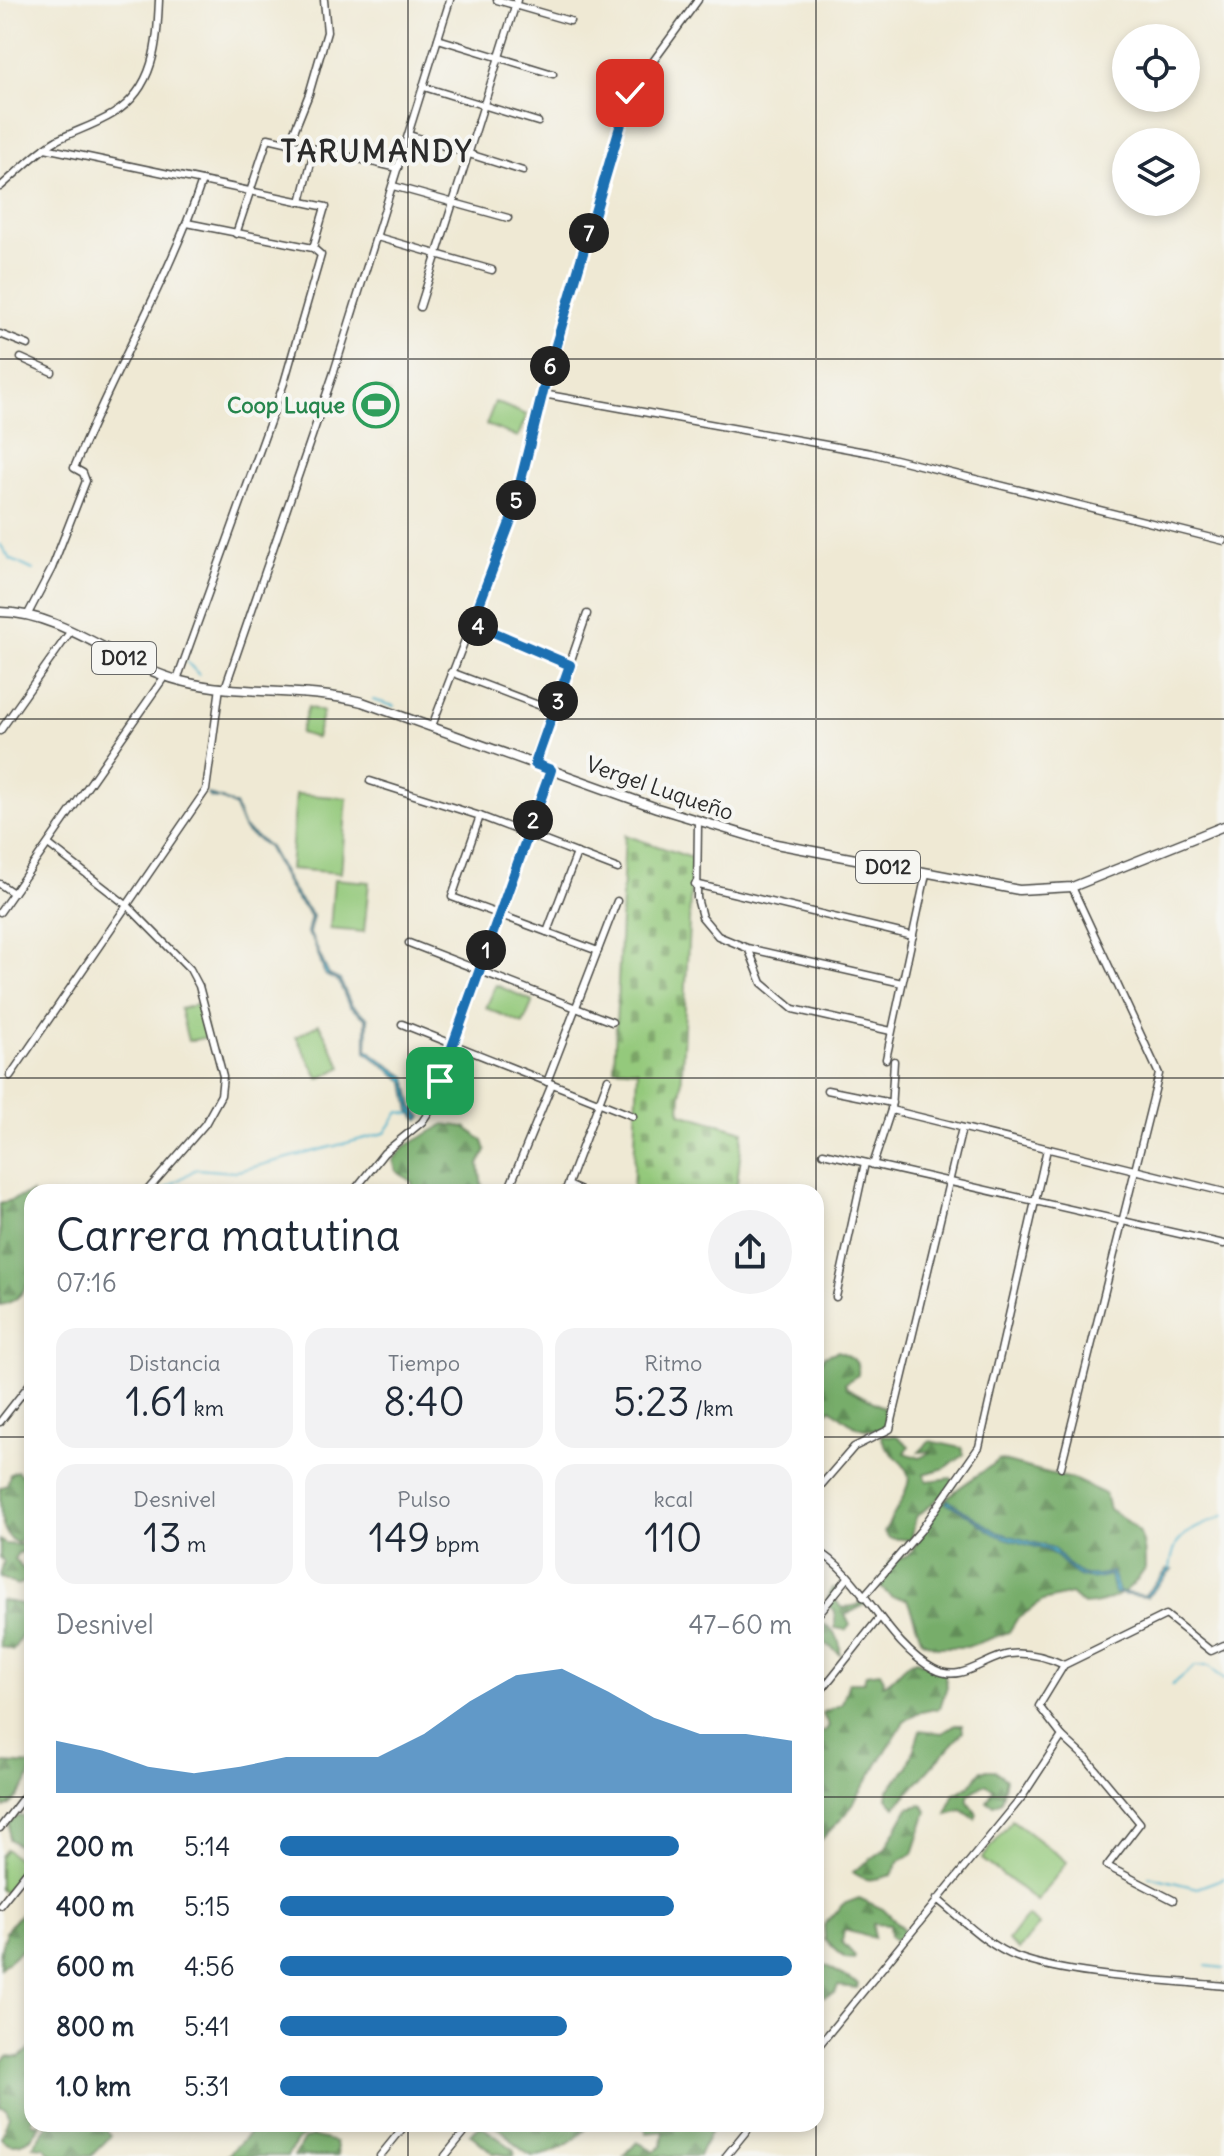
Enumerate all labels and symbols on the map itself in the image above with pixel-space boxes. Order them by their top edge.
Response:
pin [596,59,664,127]
district label: TARUMANDY [281,132,473,170]
pin: 7 [569,213,609,253]
pin: 6 [530,346,570,386]
sports icon: Coop Luque [352,381,400,429]
place label: Coop Luque [227,391,345,419]
pin: 5 [496,480,536,520]
pin: 4 [458,606,498,646]
road number: D012 [92,642,156,674]
pin: 3 [538,681,578,721]
street label: Vergel Luqueño [583,750,737,826]
pin: 2 [513,800,553,840]
road number: D012 [856,851,920,883]
pin: 1 [466,930,506,970]
pin [406,1047,474,1115]

